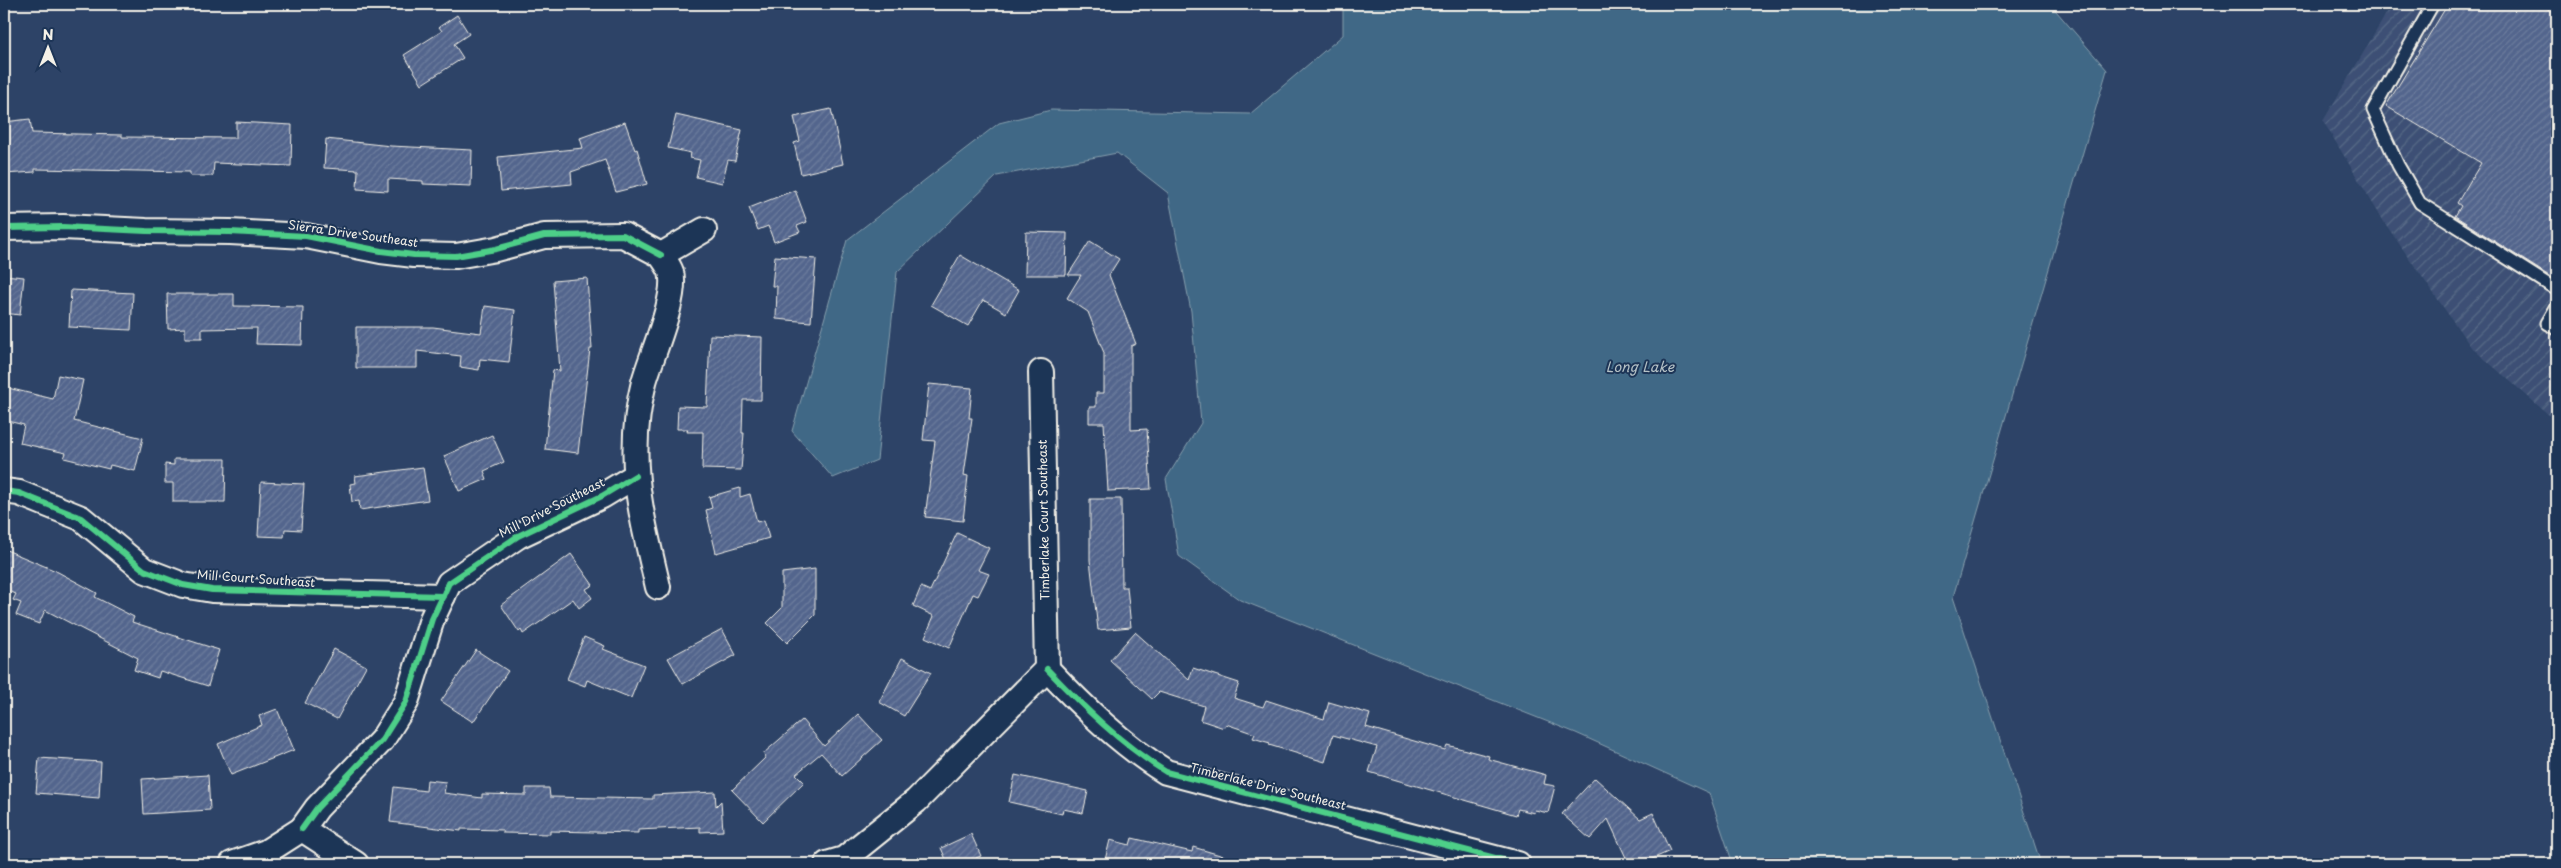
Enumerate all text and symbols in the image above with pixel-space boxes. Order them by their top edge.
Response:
north arrow [22,22,72,72]
text: N [42,24,54,45]
street label: Sierra Drive Southeast [287,215,419,251]
water label: Long Lake [1606,356,1676,377]
street label: Timberlake Court Southeast [1033,439,1053,601]
street label: Mill Drive Southeast [495,472,608,542]
street label: Mill Court Southeast [196,565,316,591]
street label: Timberlake Drive Southeast [1189,758,1348,814]

